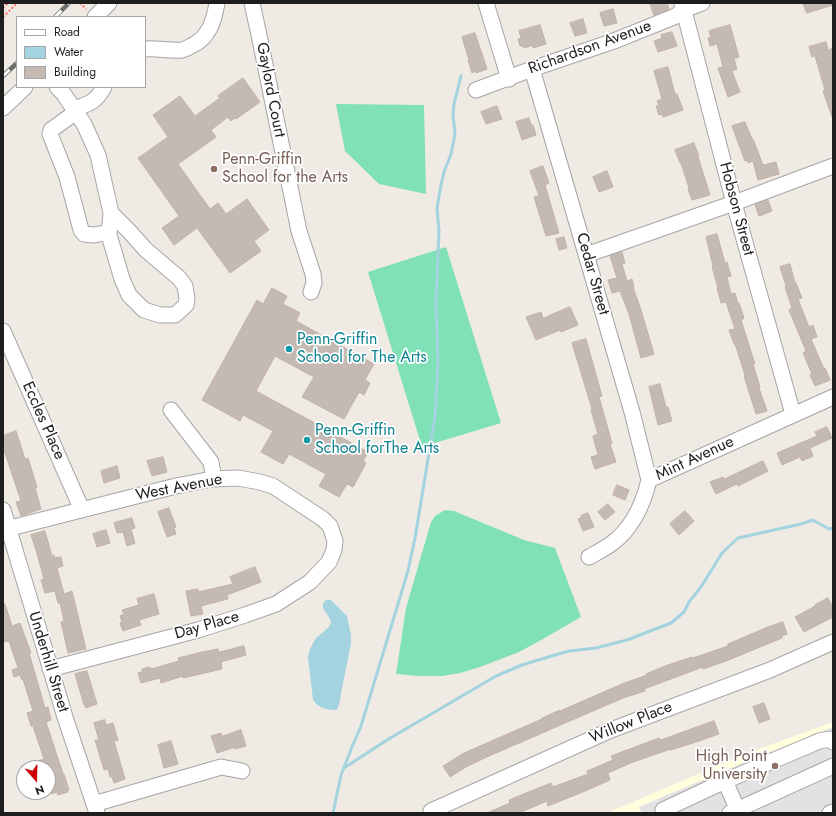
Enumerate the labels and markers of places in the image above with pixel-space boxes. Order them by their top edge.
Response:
place label: Penn-Griffin School for the Arts [222,150,348,188]
marker: Penn-Griffin School for the Arts [209,164,219,174]
place label: Penn-Griffin School for The Arts [297,330,427,368]
marker: Penn-Griffin School for The Arts [284,344,294,354]
place label: Penn-Griffin School forThe Arts [315,421,439,459]
marker: Penn-Griffin School forThe Arts [302,435,312,445]
place label: High Point University [696,747,767,785]
marker: High Point University [770,761,780,771]

